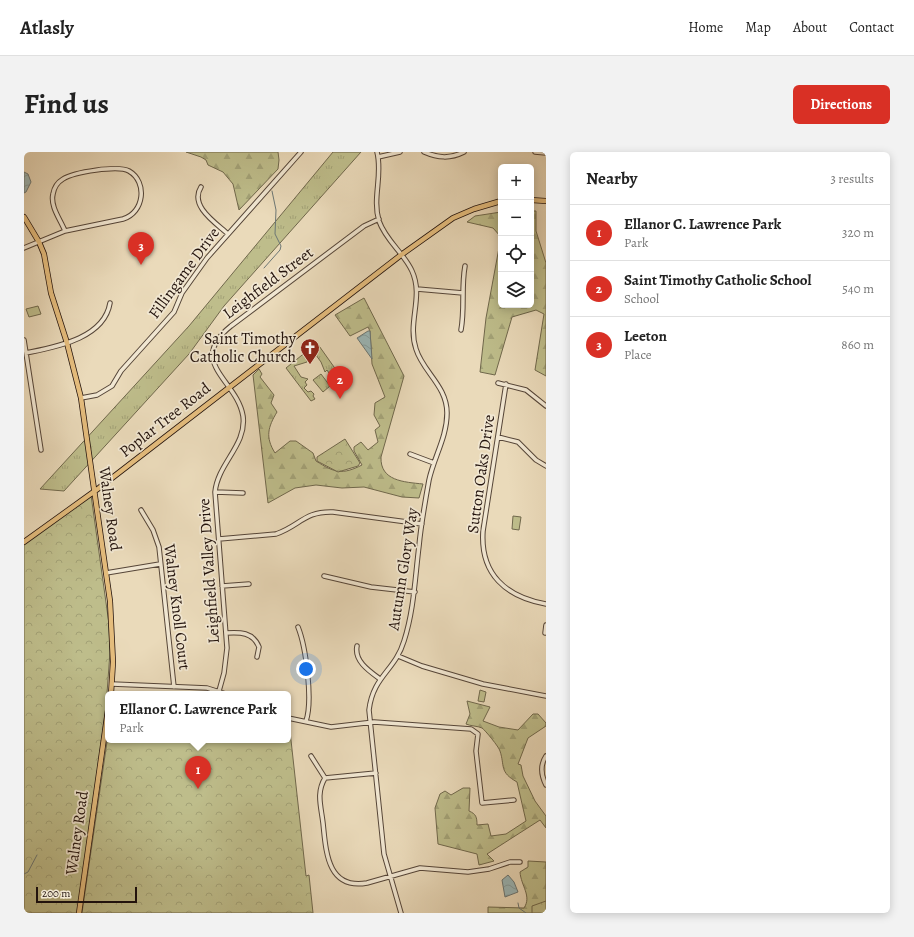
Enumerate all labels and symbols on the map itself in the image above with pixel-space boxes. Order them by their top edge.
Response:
street label: Fillingame Drive [143,223,225,323]
pin: 3 [128,232,154,265]
street label: Leighfield Street [218,242,318,324]
place label: Saint Timothy Catholic Church [190,328,297,368]
church icon: Saint Timothy Catholic Church [299,337,321,365]
pin: 2 [327,366,353,399]
street label: Poplar Tree Road [115,377,216,463]
street label: Sutton Oaks Drive [462,413,500,535]
street label: Walney Road [93,465,127,553]
street label: Leighfield Valley Drive [193,498,225,644]
street label: Autumn Glory Way [382,505,424,633]
street label: Walney Knoll Court [158,542,196,671]
your location [296,659,316,679]
pin: 1 [185,756,211,789]
street label: Walney Road [60,789,94,877]
scale bar [36,885,137,904]

